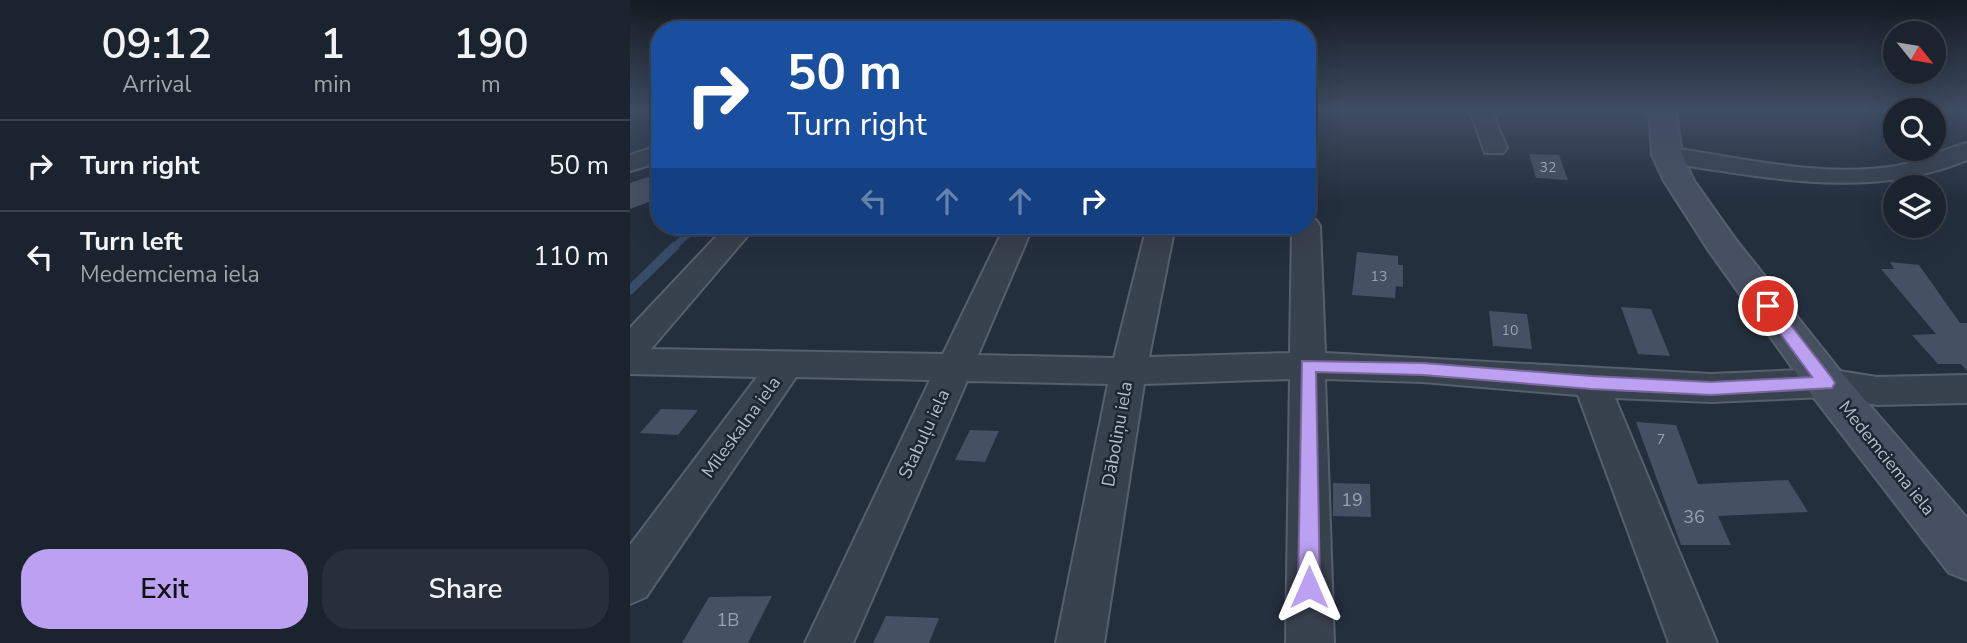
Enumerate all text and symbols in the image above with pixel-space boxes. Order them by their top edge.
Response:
text: 09:12 [101,16,212,73]
text: 1 [320,16,345,73]
text: 190 [453,16,529,73]
north arrow [1883,21,1946,84]
map controls [1883,21,1946,238]
text: 50 m [787,39,902,106]
icon: right [672,49,763,140]
text: Arrival [122,69,191,100]
text: min [314,69,352,100]
text: m [481,69,501,100]
button: search [1883,98,1946,161]
text: Turn right [787,103,927,146]
icon: right [21,147,59,185]
text: Turn right [80,148,199,183]
text: 50 m [549,148,609,183]
house number: 32 [1540,158,1556,177]
button: layers [1883,175,1946,238]
icon: left [855,182,893,220]
icon: ahead [928,182,966,220]
icon: ahead [1001,182,1039,220]
icon: right [1074,182,1112,220]
text: Turn left [80,224,183,259]
icon: left [21,238,59,276]
text: 110 m [533,239,609,274]
text: Medemciema iela [80,259,260,290]
house number: 13 [1371,267,1387,286]
pin [1738,276,1798,336]
icon: arrive [1749,287,1787,325]
house number: 10 [1502,321,1518,340]
street label: Mīleskalna iela [696,371,786,483]
street label: Dāboliņu iela [1096,379,1138,489]
street label: Stabuļu iela [893,385,955,483]
street label: Medemciema iela [1833,396,1941,520]
house number: 7 [1657,430,1665,449]
house number: 19 [1341,488,1363,512]
house number: 36 [1683,505,1705,529]
button: Exit [21,549,308,629]
button: Share [322,549,609,629]
position arrow [1272,550,1346,624]
house number: 1B [717,608,739,632]

